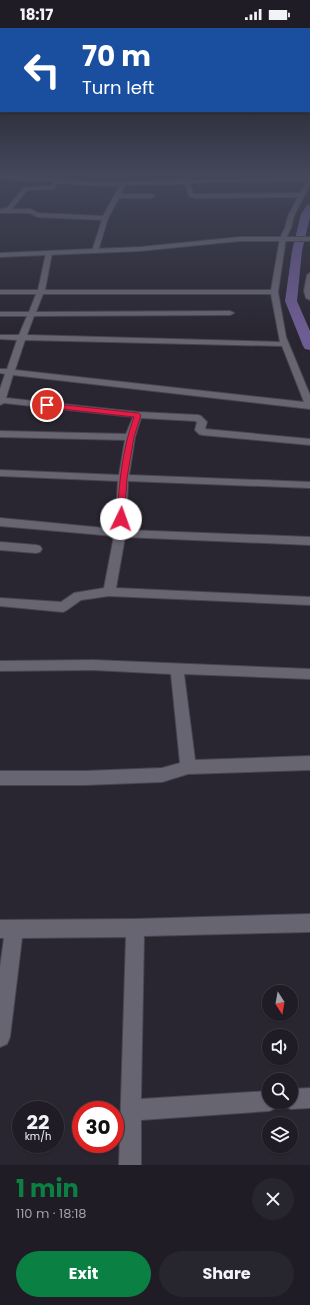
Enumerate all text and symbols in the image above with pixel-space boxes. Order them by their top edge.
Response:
text: 18:17 [20,4,53,25]
text: 70 m [82,37,151,76]
icon: left [16,44,68,96]
text: Turn left [82,75,154,100]
pin [30,388,64,422]
icon: arrive [36,394,58,416]
position arrow [100,498,142,540]
north arrow [262,985,298,1021]
map controls [262,985,298,1153]
button: sound [262,1029,298,1065]
button: search [262,1073,298,1109]
speed limit sign: 30 [72,1101,124,1153]
text: 22 [27,1108,49,1136]
button: layers [262,1117,298,1153]
text: km/h [25,1129,51,1144]
text: 1 min [16,1172,79,1205]
button: close [252,1178,294,1220]
text: 110 m · 18:18 [16,1204,87,1223]
button: Exit [16,1251,151,1297]
button: Share [159,1251,294,1297]

